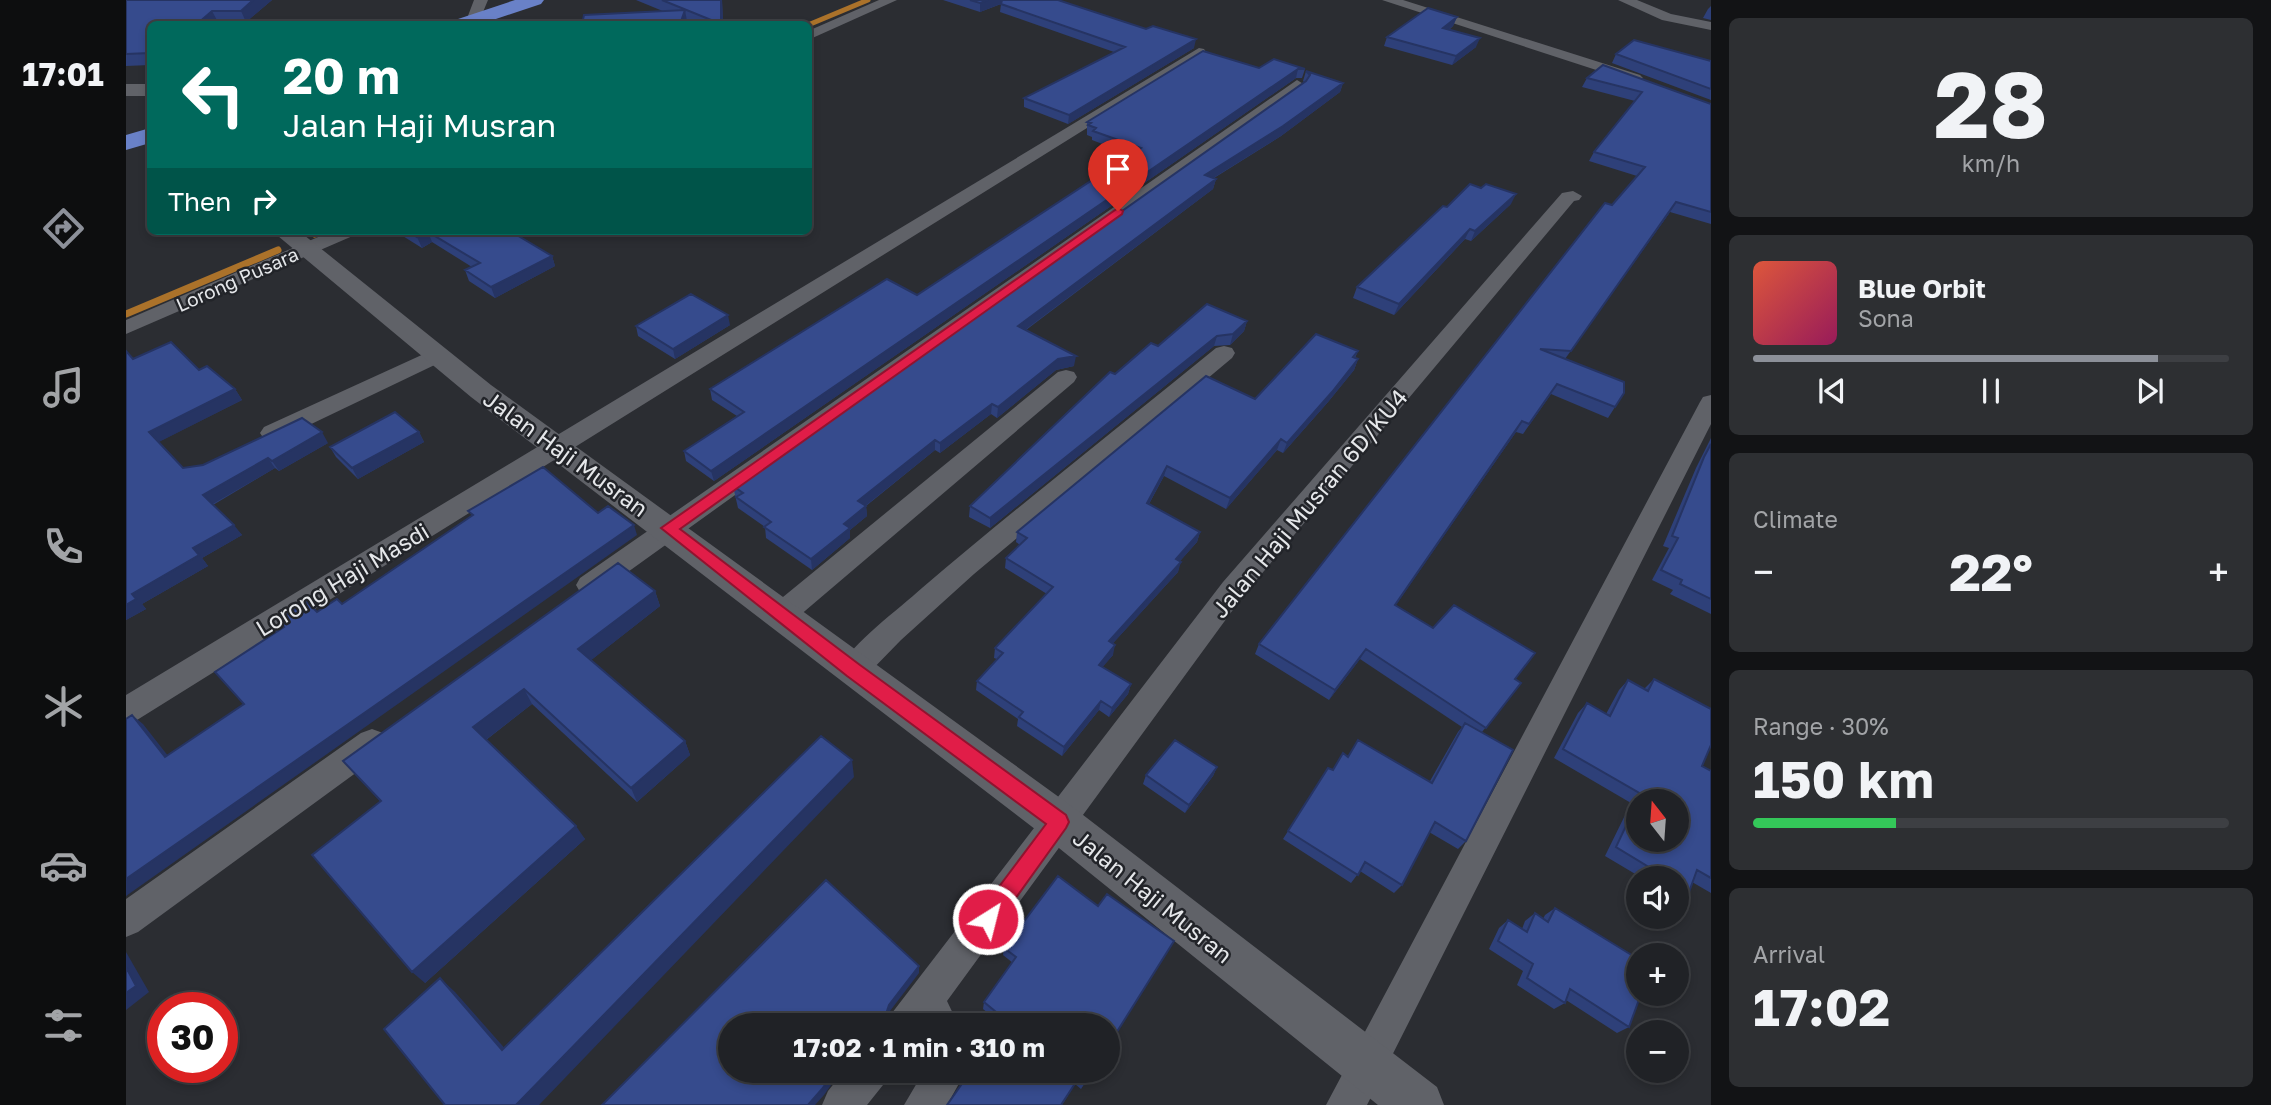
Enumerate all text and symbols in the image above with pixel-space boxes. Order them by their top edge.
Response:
text: 20 m [283,46,400,105]
icon: left [168,49,259,140]
text: 28 [1934,49,2048,158]
text: 17:01 [22,55,104,93]
text: Jalan Haji Musran [283,106,556,144]
pin [1088,139,1148,211]
text: km/h [1962,149,2020,177]
icon: arrive [1099,150,1137,188]
icon: right [245,182,283,220]
text: Then [168,186,231,217]
icon: directions [39,204,88,253]
street label: Lorong Pusara [172,242,302,316]
text: Blue Orbit [1858,273,1986,304]
text: Sona [1858,304,1914,332]
icon: music [39,363,88,412]
icon: previous [1813,372,1851,410]
icon: pause [1972,372,2010,410]
icon: next [2131,372,2169,410]
street label: Jalan Haji Musran 6D/KU4 [1205,383,1413,623]
street label: Jalan Haji Musran [478,384,654,522]
text: Climate [1753,505,1838,533]
street label: Lorong Haji Masdi [250,516,434,642]
icon: phone [39,522,88,571]
text: 22° [1949,540,2033,602]
text: − [1753,549,1774,594]
text: + [2208,549,2229,594]
icon: climate [39,682,88,731]
text: Range · 30% [1753,712,1888,740]
text: 150 km [1753,747,1934,809]
north arrow [1626,789,1689,852]
map controls [1626,789,1689,1083]
street label: Jalan Haji Musran [1068,823,1238,969]
icon: car [39,841,88,890]
button: sound [1626,866,1689,929]
position arrow [951,882,1025,956]
text: Arrival [1753,940,1825,968]
button: + [1626,943,1689,1006]
text: 17:02 [1753,975,1890,1037]
speed limit sign: 30 [147,992,238,1083]
icon: filters [39,1001,88,1050]
button: − [1626,1020,1689,1083]
text: 17:02 · 1 min · 310 m [793,1032,1045,1063]

